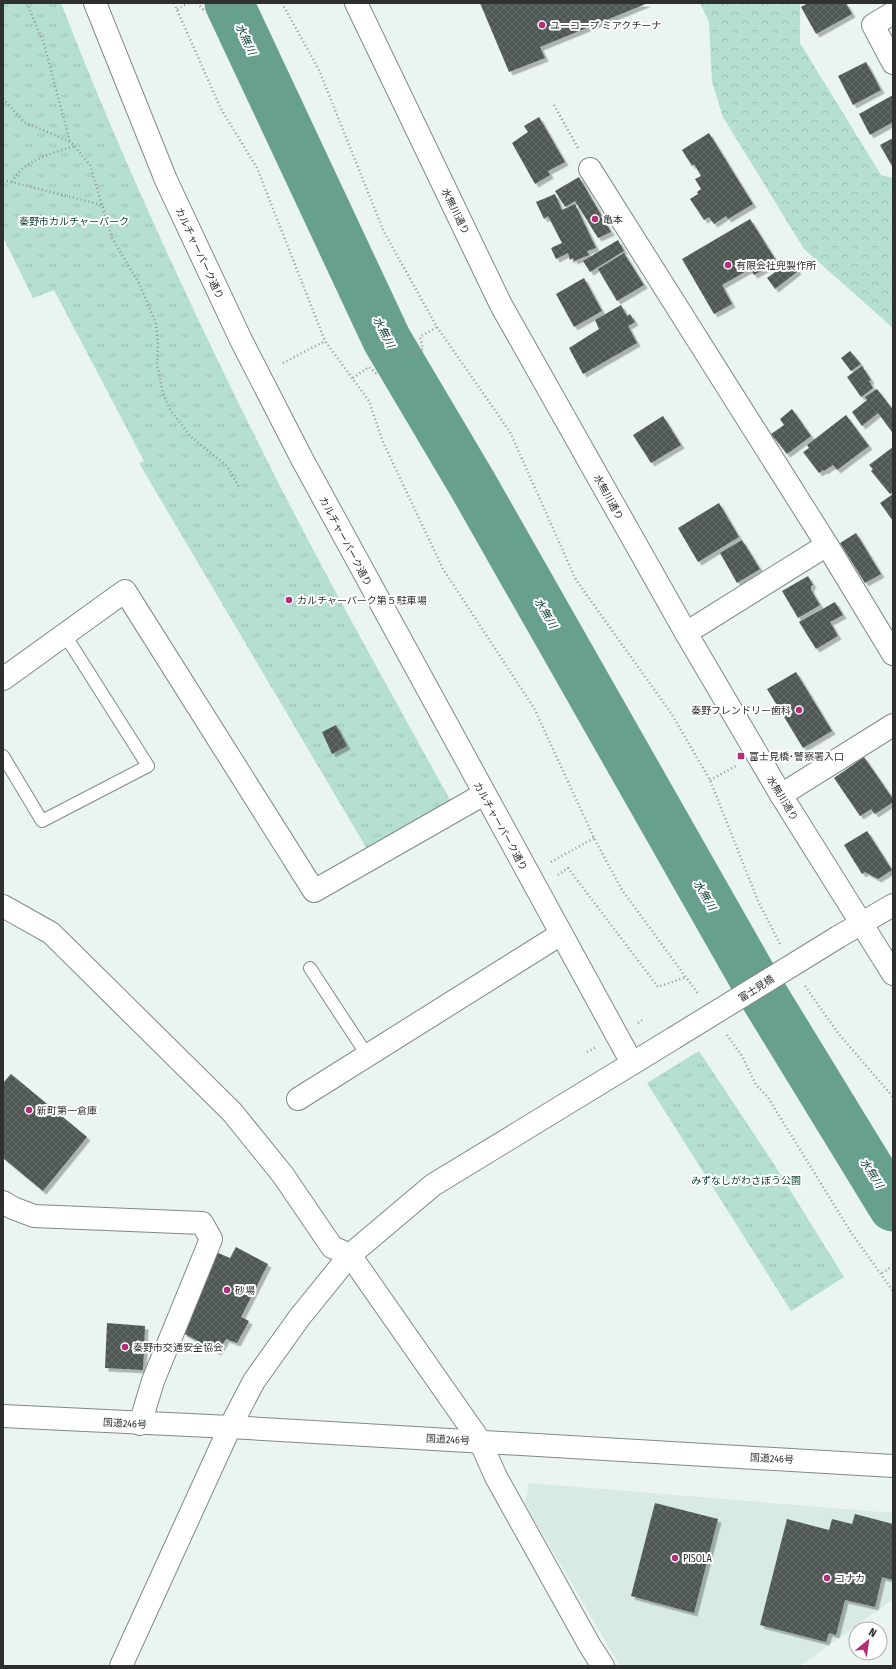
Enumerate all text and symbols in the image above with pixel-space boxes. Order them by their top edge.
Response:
marker: ユーコープ ミアクチーナ [537,20,547,30]
place label: ユーコープ ミアクチーナ [550,20,661,32]
water label: 水無川 [233,22,259,58]
street label: 水無川通り [439,186,471,237]
street label: カルチャーパーク通り [173,206,226,301]
marker: 亀本 [590,214,600,224]
place label: 亀本 [603,214,623,226]
park label: 秦野市カルチャーパーク [19,216,129,228]
marker: 有限会社兜製作所 [723,260,733,270]
place label: 有限会社兜製作所 [736,260,816,272]
water label: 水無川 [370,315,397,351]
street label: 水無川通り [591,473,625,522]
street label: カルチャーパーク通り [316,495,374,588]
marker: カルチャーパーク第５駐車場 [284,595,294,605]
place label: カルチャーパーク第５駐車場 [297,595,427,607]
water label: 水無川 [532,596,560,632]
place label: 秦野フレンドリー歯科 [691,705,791,717]
marker: 秦野フレンドリー歯科 [794,705,804,715]
marker: 富士見橋･警察署入口 [736,751,746,761]
place label: 富士見橋･警察署入口 [749,751,844,763]
street label: 水無川通り [764,774,800,823]
street label: カルチャーパーク通り [471,780,530,873]
water label: 水無川 [691,878,719,914]
street label: 富士見橋 [736,973,777,1005]
marker: 新町第一倉庫 [24,1105,34,1115]
place label: 新町第一倉庫 [37,1105,97,1117]
water label: 水無川 [857,1156,886,1192]
park label: みずなしがわさぼう公園 [691,1175,801,1187]
marker: 砂場 [222,1285,232,1295]
place label: 砂場 [235,1285,255,1297]
marker: 秦野市交通安全協会 [120,1342,130,1352]
place label: 秦野市交通安全協会 [133,1342,223,1354]
street label: 国道246号 [103,1417,147,1431]
street label: 国道246号 [426,1433,470,1447]
street label: 国道246号 [750,1452,794,1466]
marker: PISOLA [670,1553,680,1563]
place label: PISOLA [683,1553,713,1565]
marker: コナカ [822,1573,832,1583]
place label: コナカ [835,1573,865,1585]
north arrow [848,1621,888,1661]
text: N [867,1625,879,1640]

